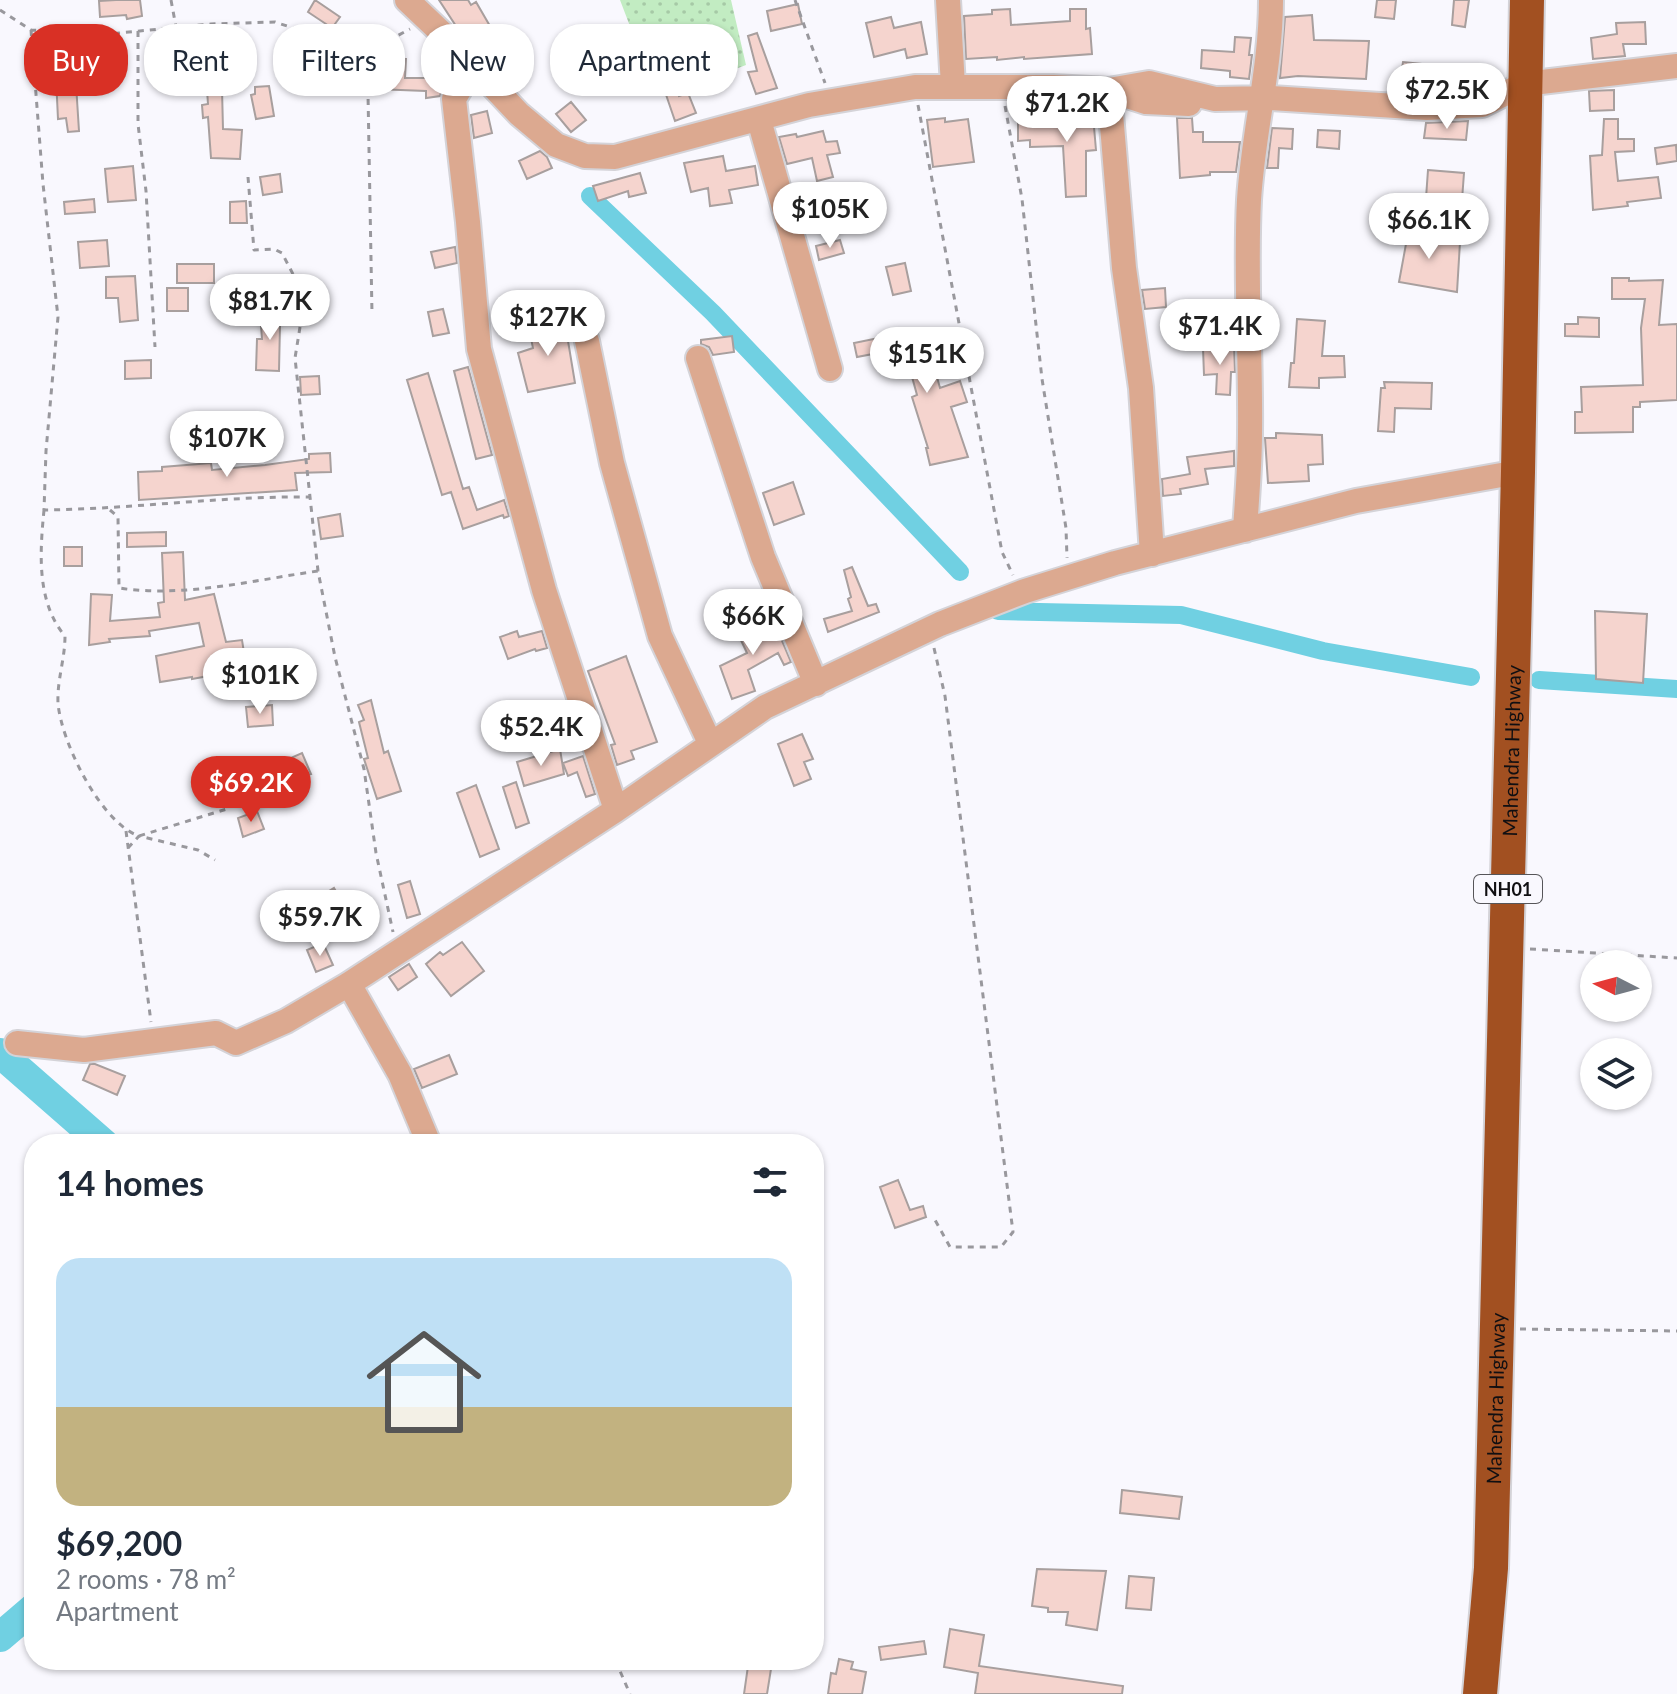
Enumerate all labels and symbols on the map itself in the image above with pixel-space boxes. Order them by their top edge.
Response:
pin: $72.5K [1382,63,1512,131]
pin: $71.2K [1002,76,1132,144]
pin: $105K [774,182,886,250]
pin: $66.1K [1364,193,1494,261]
pin: $81.7K [205,274,335,342]
pin: $127K [492,290,604,358]
pin: $71.4K [1155,299,1285,367]
pin: $151K [871,327,983,395]
pin: $107K [171,411,283,479]
pin: $66K [706,589,800,657]
pin: $101K [204,648,316,716]
street label: Mahendra Highway [1497,664,1525,837]
pin: $52.4K [476,700,606,768]
pin: $69.2K [186,756,316,824]
road number: NH01 [1474,875,1542,903]
pin: $59.7K [255,890,385,958]
north arrow [1580,950,1652,1022]
street label: Mahendra Highway [1481,1312,1509,1485]

